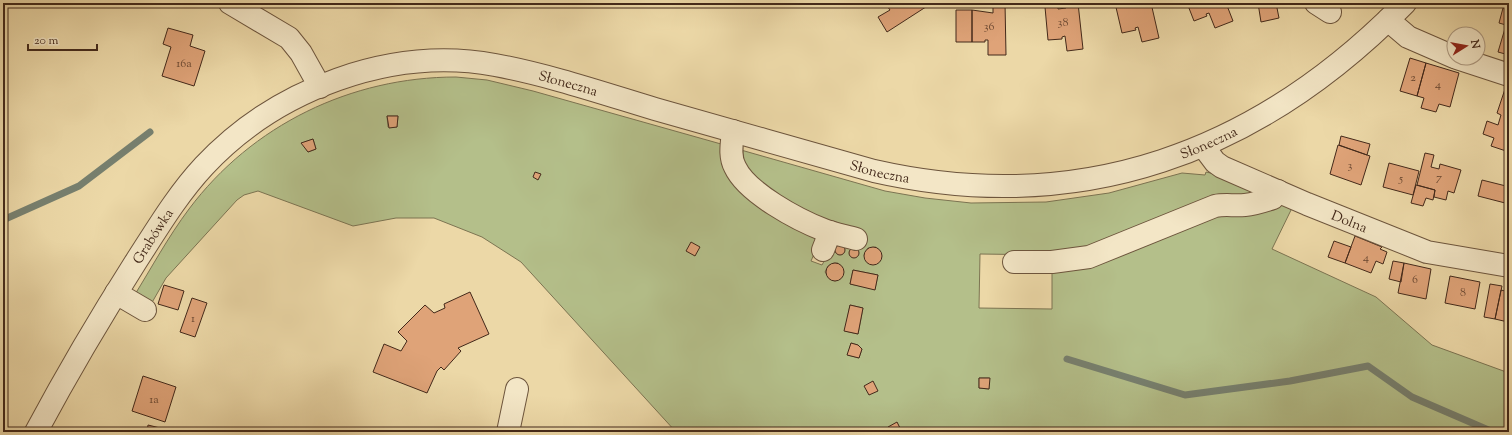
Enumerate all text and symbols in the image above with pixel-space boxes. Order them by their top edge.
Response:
house number: 38 [1058,14,1068,32]
house number: 36 [984,18,994,36]
scale bar [28,26,97,52]
north arrow [1446,26,1486,66]
text: 20 m [34,32,59,50]
text: N [1466,37,1484,50]
house number: 16a [176,55,192,73]
street label: Słoneczna [536,67,600,103]
house number: 2 [1410,69,1416,87]
house number: 4 [1435,76,1441,94]
street label: Słoneczna [1178,123,1242,166]
street label: Słoneczna [847,157,911,190]
house number: 3 [1348,157,1353,175]
house number: 7 [1436,169,1442,187]
house number: 5 [1398,170,1403,188]
street label: Grabówka [129,205,180,269]
street label: Dolna [1328,207,1370,239]
house number: 4 [1363,249,1369,267]
house number: 6 [1412,271,1418,289]
house number: 8 [1460,284,1466,302]
house number: 1 [191,310,195,328]
house number: 1a [149,391,159,409]

